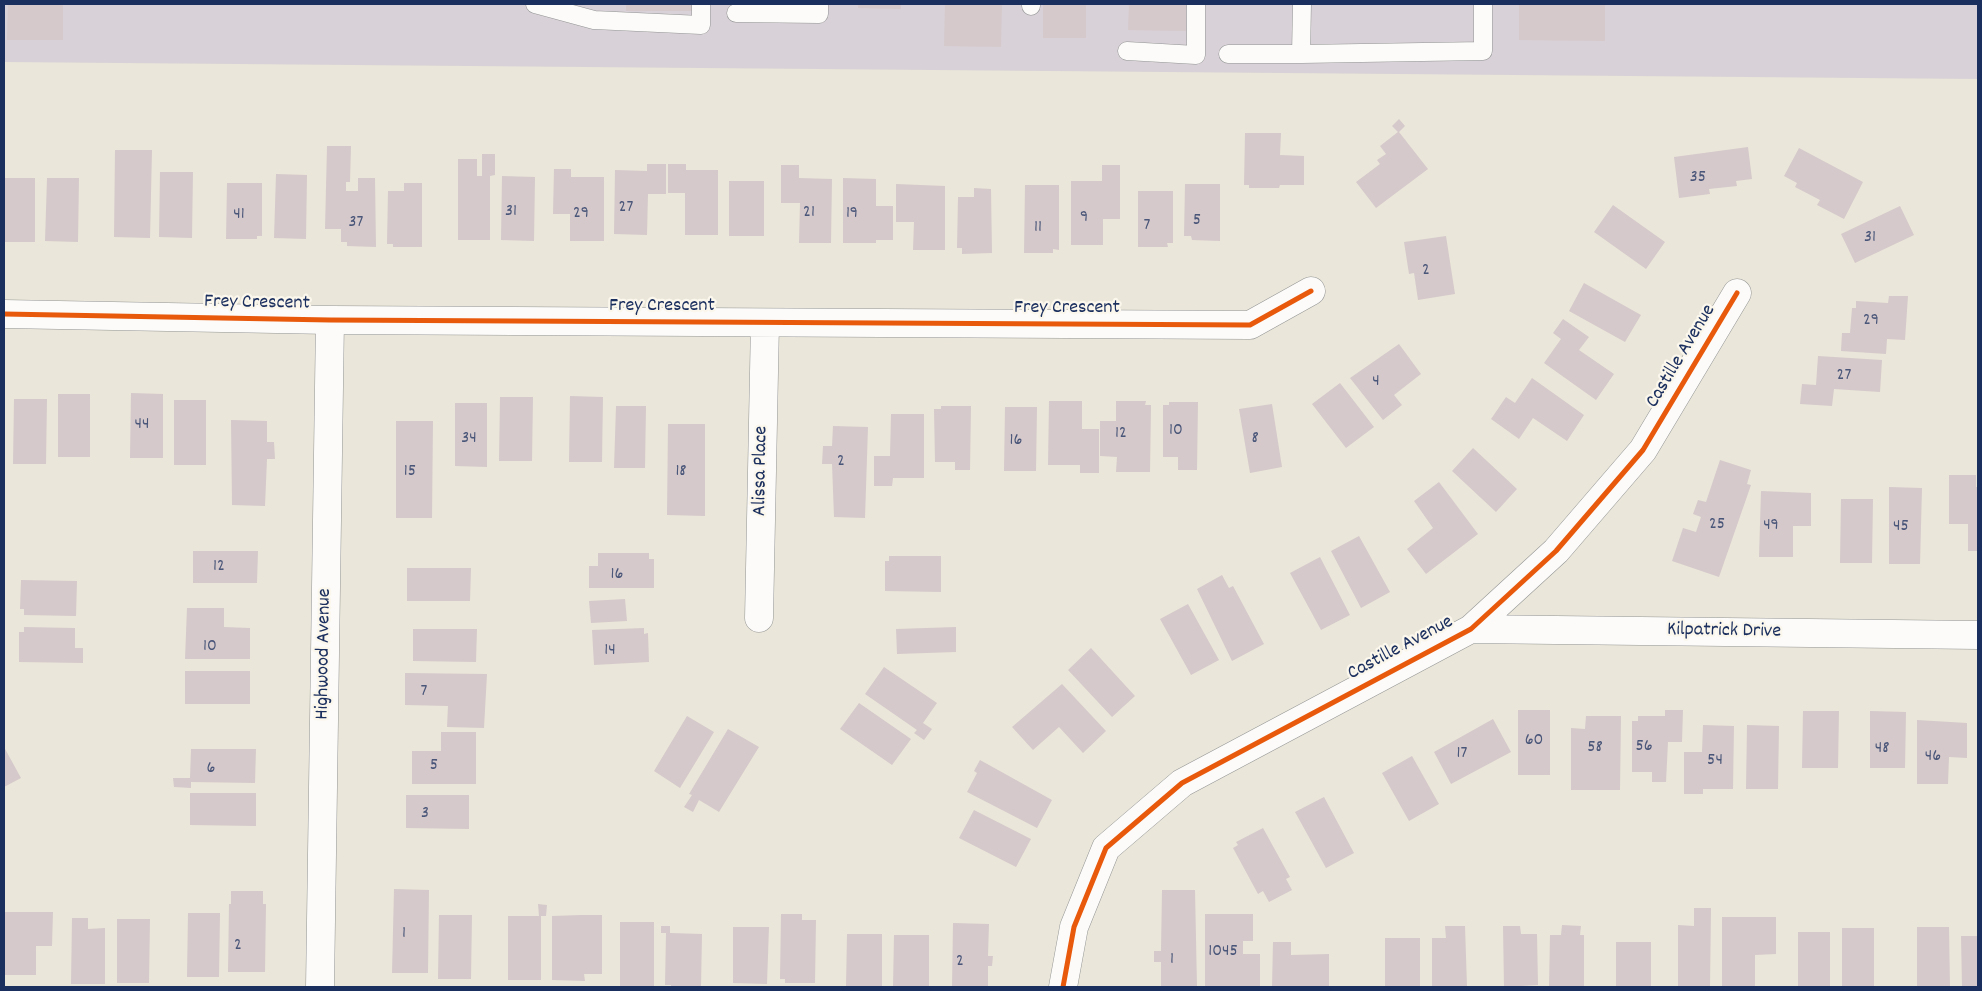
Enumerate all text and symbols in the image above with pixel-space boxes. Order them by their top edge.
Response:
house number: 35 [1690,168,1706,190]
house number: 27 [619,198,633,220]
house number: 31 [505,202,517,224]
house number: 21 [803,203,815,225]
house number: 29 [573,204,589,226]
house number: 19 [846,204,858,226]
house number: 41 [233,205,245,227]
house number: 9 [1080,208,1088,230]
house number: 5 [1193,211,1201,233]
house number: 37 [349,213,363,235]
house number: 7 [1144,216,1150,238]
house number: 11 [1034,218,1042,240]
house number: 31 [1864,228,1876,250]
house number: 2 [1422,261,1430,283]
street label: Frey Crescent [204,291,310,317]
street label: Frey Crescent [609,295,715,319]
street label: Frey Crescent [1014,297,1120,321]
street label: Castille Avenue [1642,301,1722,413]
house number: 29 [1863,311,1879,333]
house number: 27 [1837,366,1851,388]
house number: 4 [1372,372,1380,394]
house number: 44 [135,415,149,437]
house number: 10 [1169,421,1183,443]
house number: 12 [1115,424,1127,446]
street label: Alissa Place [749,426,775,516]
house number: 34 [461,429,477,451]
house number: 8 [1251,429,1259,451]
house number: 16 [1010,431,1022,453]
house number: 2 [837,452,845,474]
house number: 15 [404,462,416,484]
house number: 18 [675,462,687,484]
house number: 25 [1709,515,1725,537]
house number: 49 [1763,516,1779,538]
house number: 45 [1893,517,1909,539]
house number: 12 [213,557,225,579]
house number: 16 [611,565,623,587]
street label: Highwood Avenue [312,588,338,720]
street label: Castille Avenue [1344,611,1458,687]
street label: Kilpatrick Drive [1667,619,1781,645]
house number: 10 [203,637,217,659]
house number: 14 [604,641,616,663]
house number: 7 [421,682,427,704]
house number: 60 [1525,731,1543,753]
house number: 56 [1635,737,1653,759]
house number: 58 [1587,738,1603,760]
house number: 48 [1875,739,1889,761]
house number: 17 [1457,744,1467,766]
house number: 46 [1925,747,1941,769]
house number: 54 [1707,751,1723,773]
house number: 5 [430,756,438,778]
house number: 6 [207,759,215,781]
house number: 3 [421,804,429,826]
house number: 1 [402,924,406,946]
house number: 2 [234,936,242,958]
house number: 1045 [1208,942,1238,964]
house number: 1 [1170,950,1174,972]
house number: 2 [956,952,964,974]

